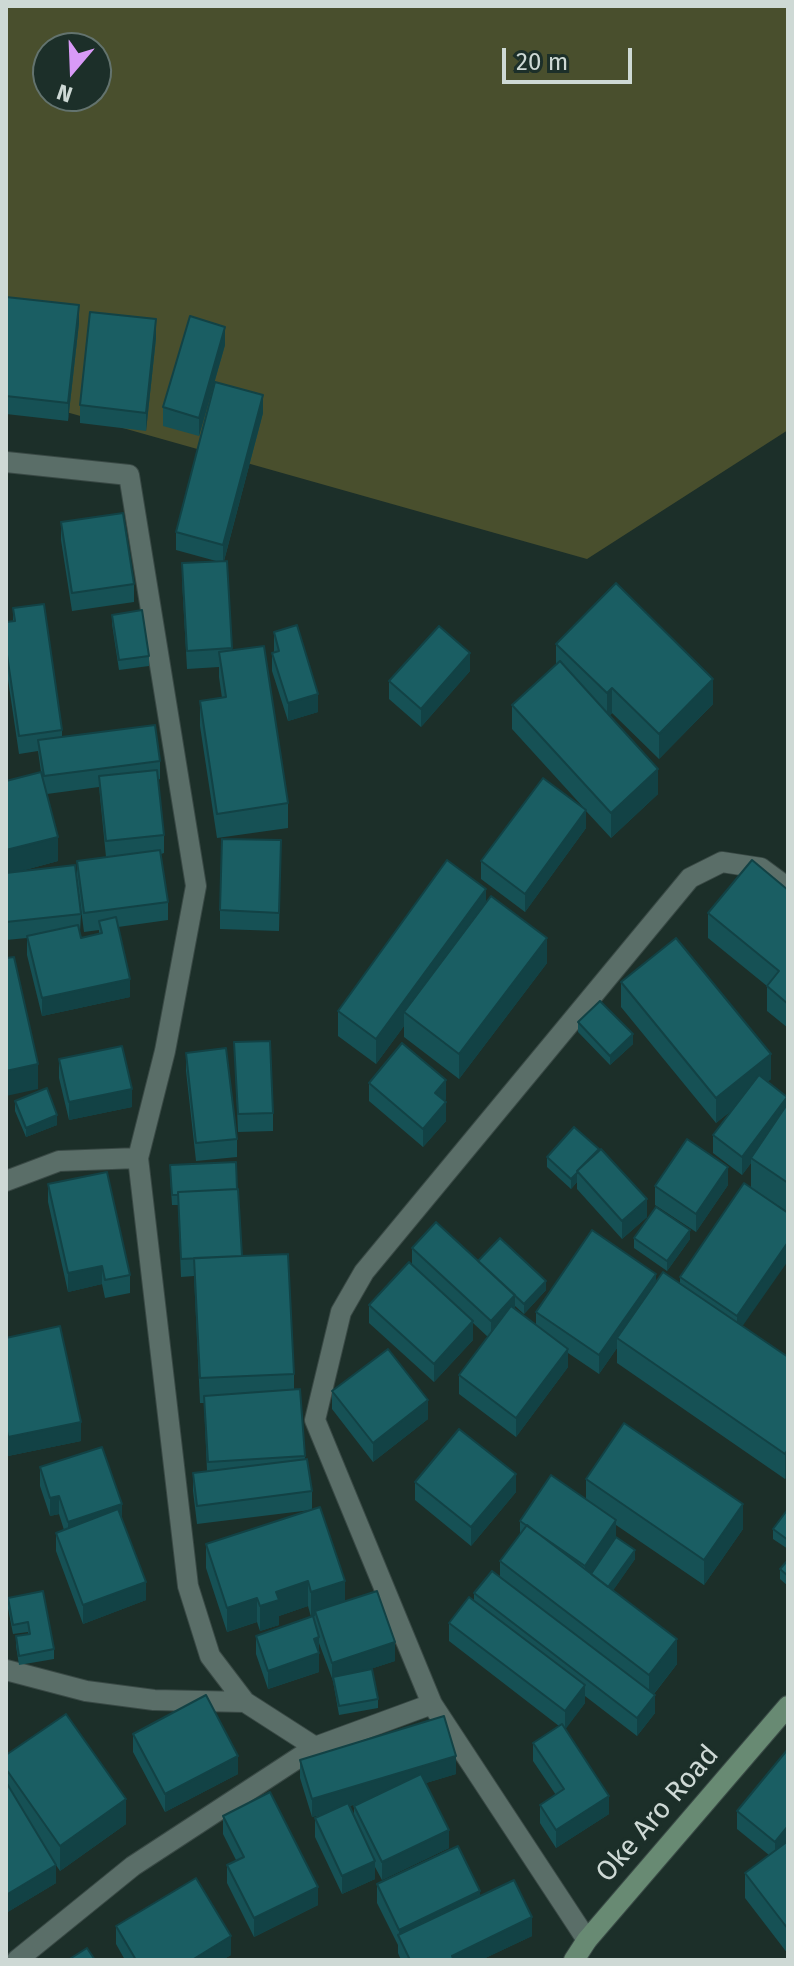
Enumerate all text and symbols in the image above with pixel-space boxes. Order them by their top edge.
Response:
north arrow [32,32,112,112]
scale bar [506,32,636,82]
text: 20 m [516,48,568,76]
text: N [53,78,76,108]
street label: Oke Aro Road [589,1739,727,1889]

